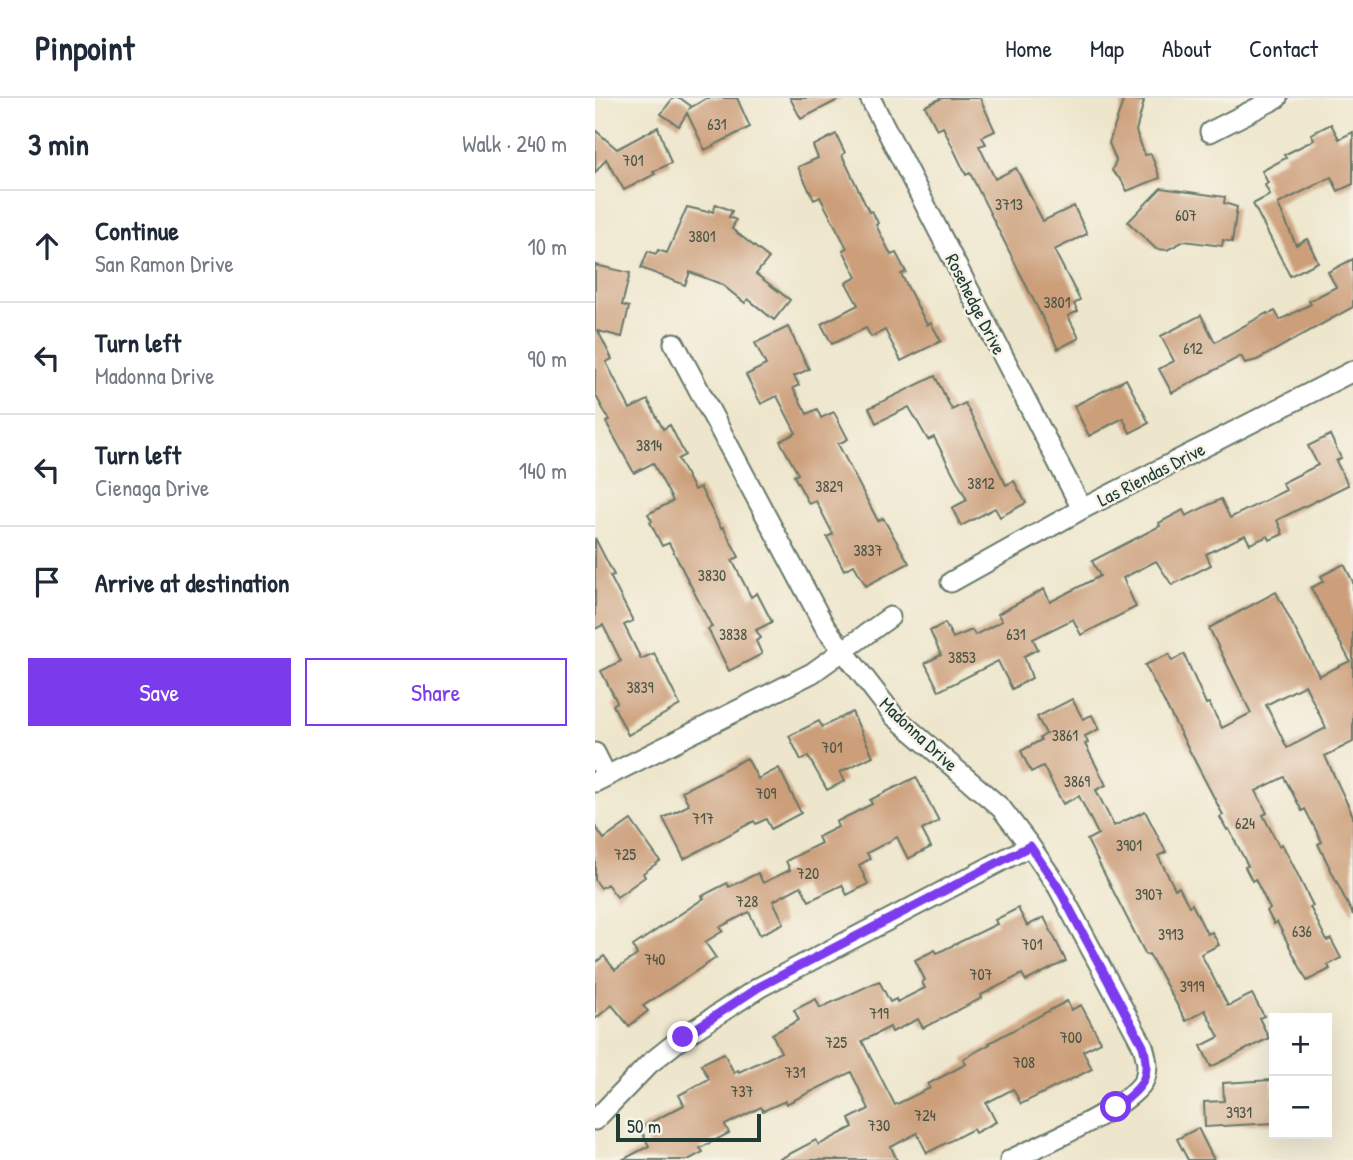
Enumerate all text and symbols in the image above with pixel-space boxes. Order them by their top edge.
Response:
text: Pinpoint [35,26,134,70]
text: Home [1005,32,1052,64]
text: Map [1090,32,1124,64]
text: About [1162,32,1211,64]
text: Contact [1249,32,1318,64]
house number: 631 [707,113,727,135]
text: 3 min [28,124,89,164]
text: Walk · 240 m [462,128,567,159]
house number: 701 [623,149,644,171]
house number: 3713 [995,193,1023,215]
house number: 607 [1175,204,1197,226]
text: Continue [95,213,179,248]
house number: 3801 [688,225,716,247]
icon: ahead [28,227,66,265]
text: 10 m [527,231,567,262]
text: San Ramon Drive [95,248,234,279]
street label: Rosehedge Drive [939,249,1013,359]
house number: 3801 [1043,291,1071,313]
text: Turn left [95,325,181,360]
house number: 612 [1183,337,1203,359]
icon: left [28,339,66,377]
text: 90 m [527,343,567,374]
text: Madonna Drive [95,360,214,391]
house number: 3814 [636,434,662,456]
street label: Las Riendas Drive [1093,436,1210,512]
text: Turn left [95,437,181,472]
icon: left [28,451,66,489]
text: 140 m [519,455,567,486]
text: Cienaga Drive [95,472,209,503]
house number: 3812 [967,472,995,494]
house number: 3829 [815,475,843,497]
house number: 3837 [853,539,883,561]
icon: arrive [28,563,66,601]
house number: 3830 [698,564,726,586]
text: Arrive at destination [95,565,290,600]
house number: 3838 [719,623,747,645]
house number: 631 [1006,623,1026,645]
house number: 3853 [948,646,976,668]
button: Save [28,658,291,726]
button: Share [305,658,567,726]
house number: 3839 [626,676,654,698]
street label: Madonna Drive [874,691,964,777]
house number: 3861 [1052,724,1078,746]
house number: 701 [822,736,843,758]
house number: 3869 [1064,770,1090,792]
house number: 709 [756,782,777,804]
house number: 717 [692,807,714,829]
house number: 624 [1235,812,1255,834]
house number: 3901 [1116,834,1142,856]
house number: 725 [614,843,636,865]
house number: 720 [797,862,819,884]
house number: 3907 [1135,883,1163,905]
house number: 728 [736,890,758,912]
house number: 636 [1292,920,1312,942]
house number: 3913 [1158,923,1184,945]
house number: 701 [1022,933,1043,955]
house number: 740 [644,948,666,970]
house number: 707 [969,963,993,985]
house number: 3919 [1180,975,1204,997]
house number: 719 [869,1002,889,1024]
map controls [1269,1013,1332,1139]
button: + [1269,1013,1332,1076]
route end [667,1021,698,1052]
house number: 700 [1060,1026,1082,1048]
house number: 725 [825,1031,847,1053]
house number: 708 [1013,1051,1035,1073]
house number: 731 [785,1061,806,1083]
button: − [1269,1076,1332,1139]
house number: 737 [730,1080,754,1102]
route start [1100,1091,1131,1122]
house number: 3931 [1226,1101,1252,1123]
house number: 724 [914,1104,936,1126]
scale bar [616,1111,761,1143]
text: 50 m [627,1113,661,1139]
house number: 730 [868,1114,890,1136]

